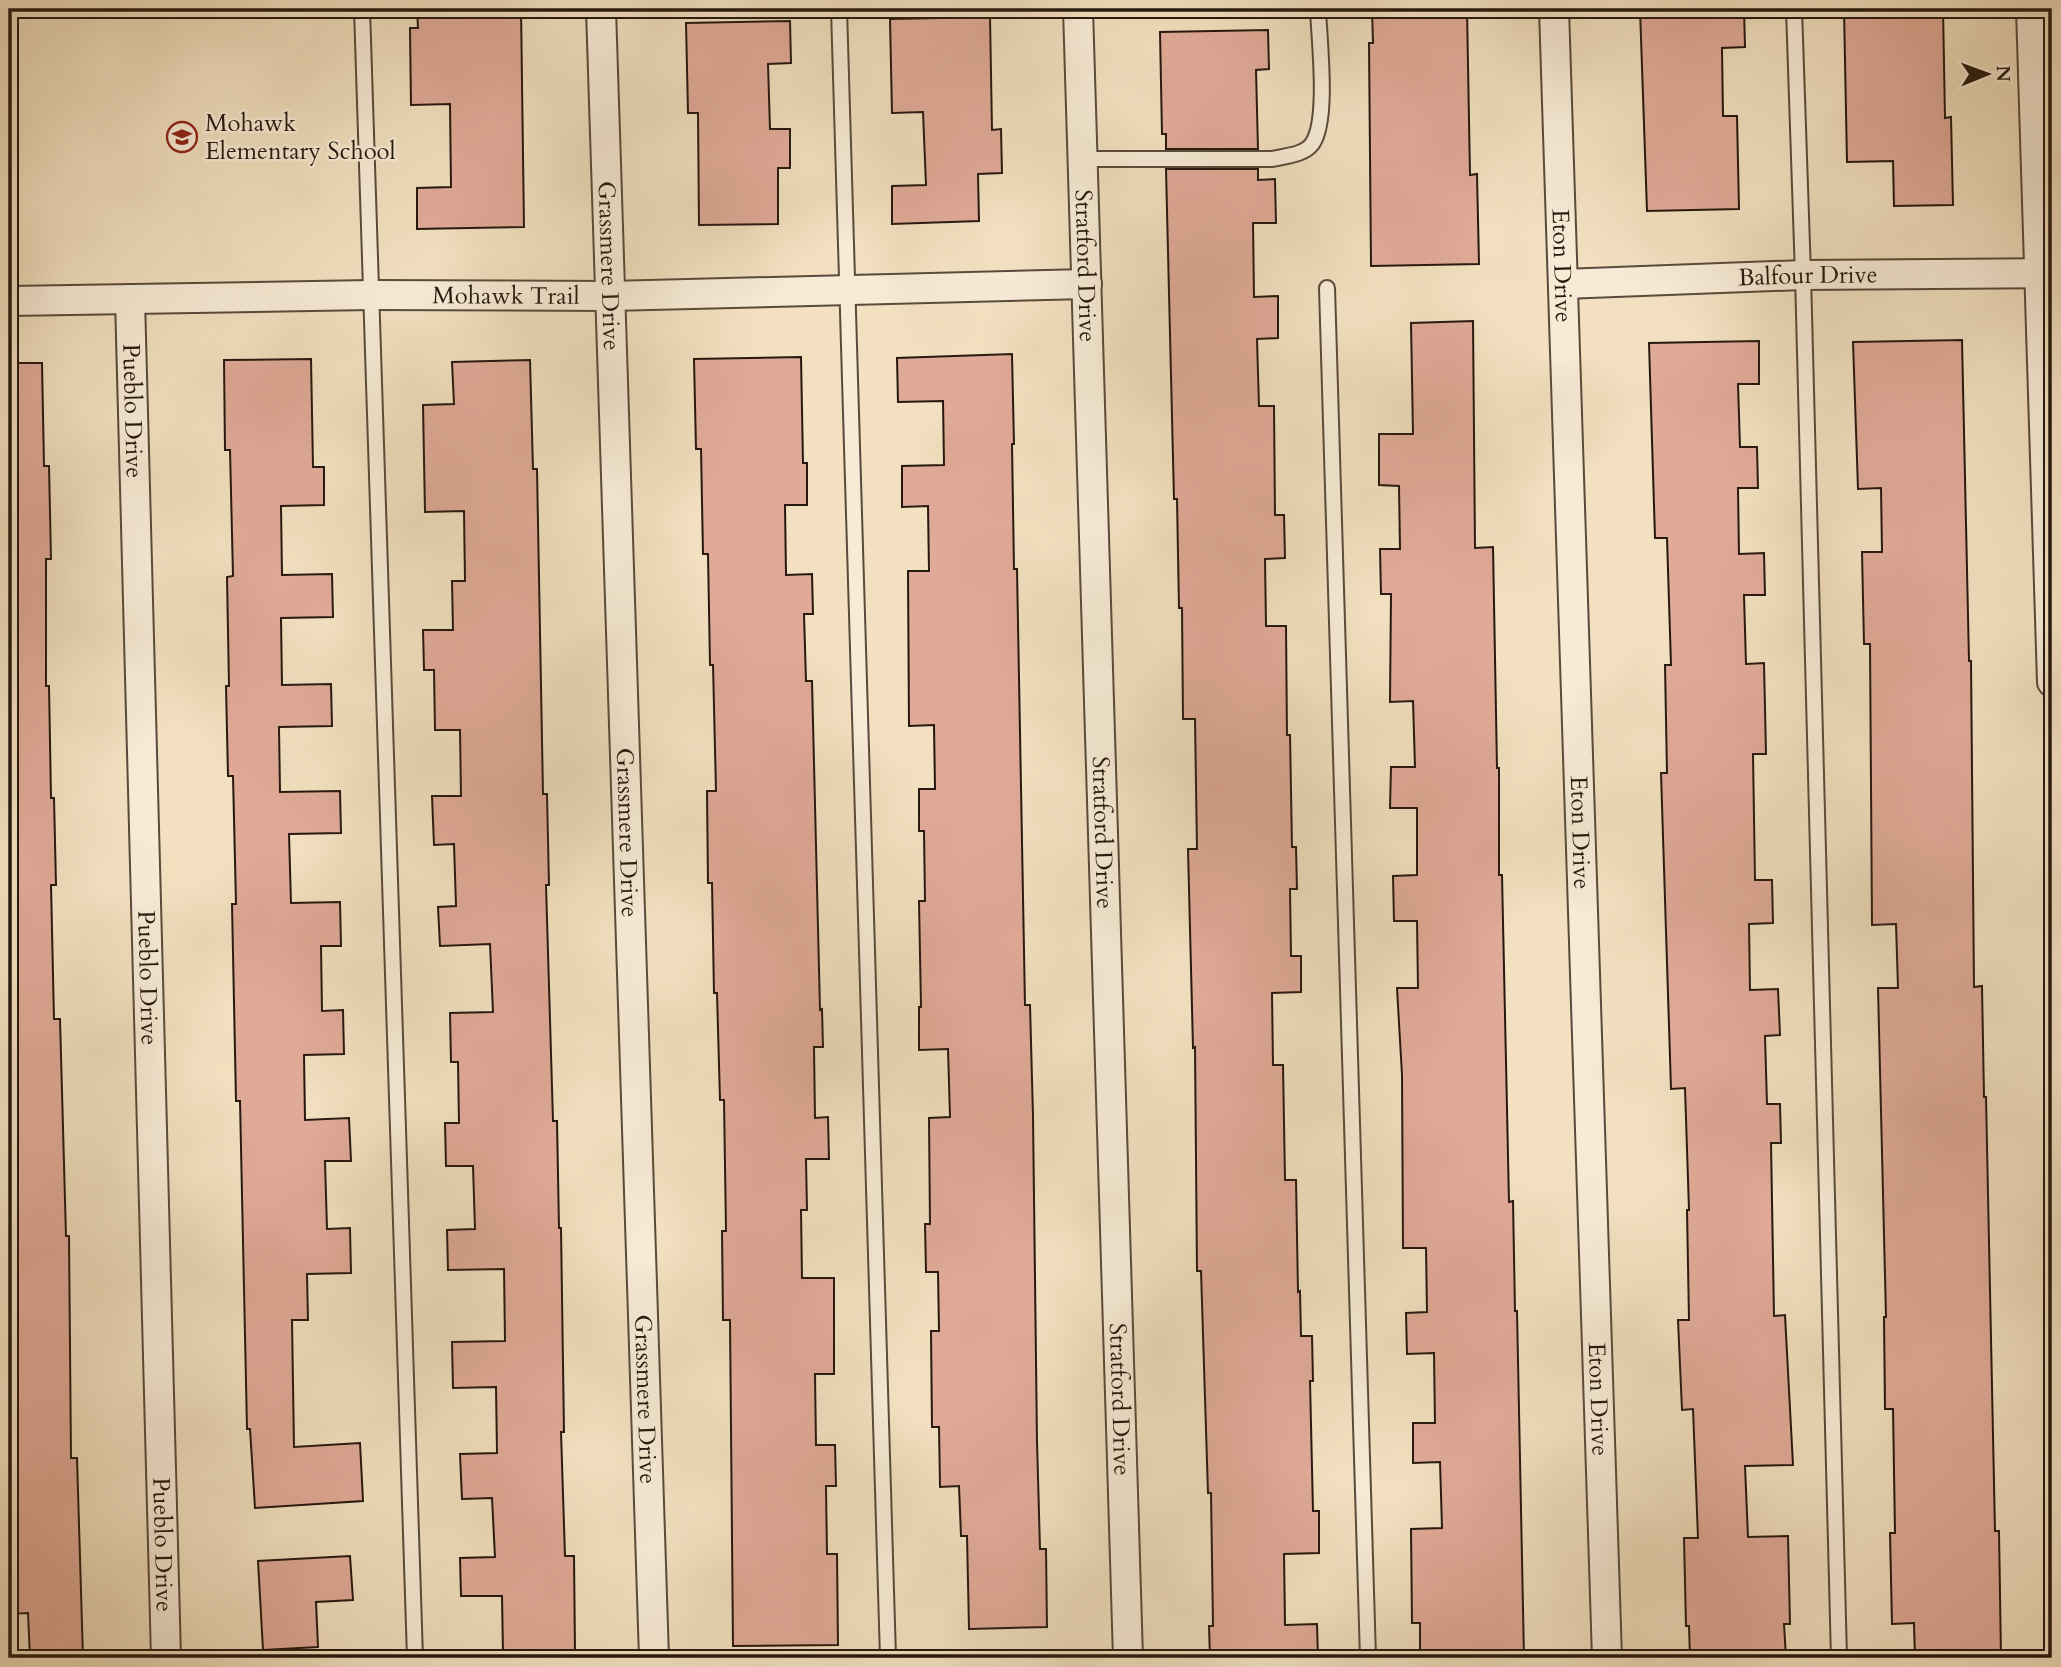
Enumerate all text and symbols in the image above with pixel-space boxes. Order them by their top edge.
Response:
north arrow [1952,38,2022,108]
text: N [1990,65,2016,83]
place label: Mohawk Elementary School [205,107,396,168]
school or university icon: Mohawk Elementary School [165,120,199,154]
street label: Grassmere Drive [590,181,628,351]
street label: Stratford Drive [1066,189,1104,343]
street label: Eton Drive [1543,209,1580,323]
street label: Balfour Drive [1738,258,1878,294]
street label: Mohawk Trail [432,279,580,313]
street label: Pueblo Drive [114,343,151,479]
street label: Grassmere Drive [608,747,646,918]
street label: Stratford Drive [1084,756,1121,909]
street label: Eton Drive [1562,775,1598,890]
street label: Pueblo Drive [129,910,166,1046]
street label: Grassmere Drive [626,1314,664,1485]
street label: Stratford Drive [1101,1323,1138,1476]
street label: Eton Drive [1580,1342,1617,1457]
street label: Pueblo Drive [144,1477,181,1612]

